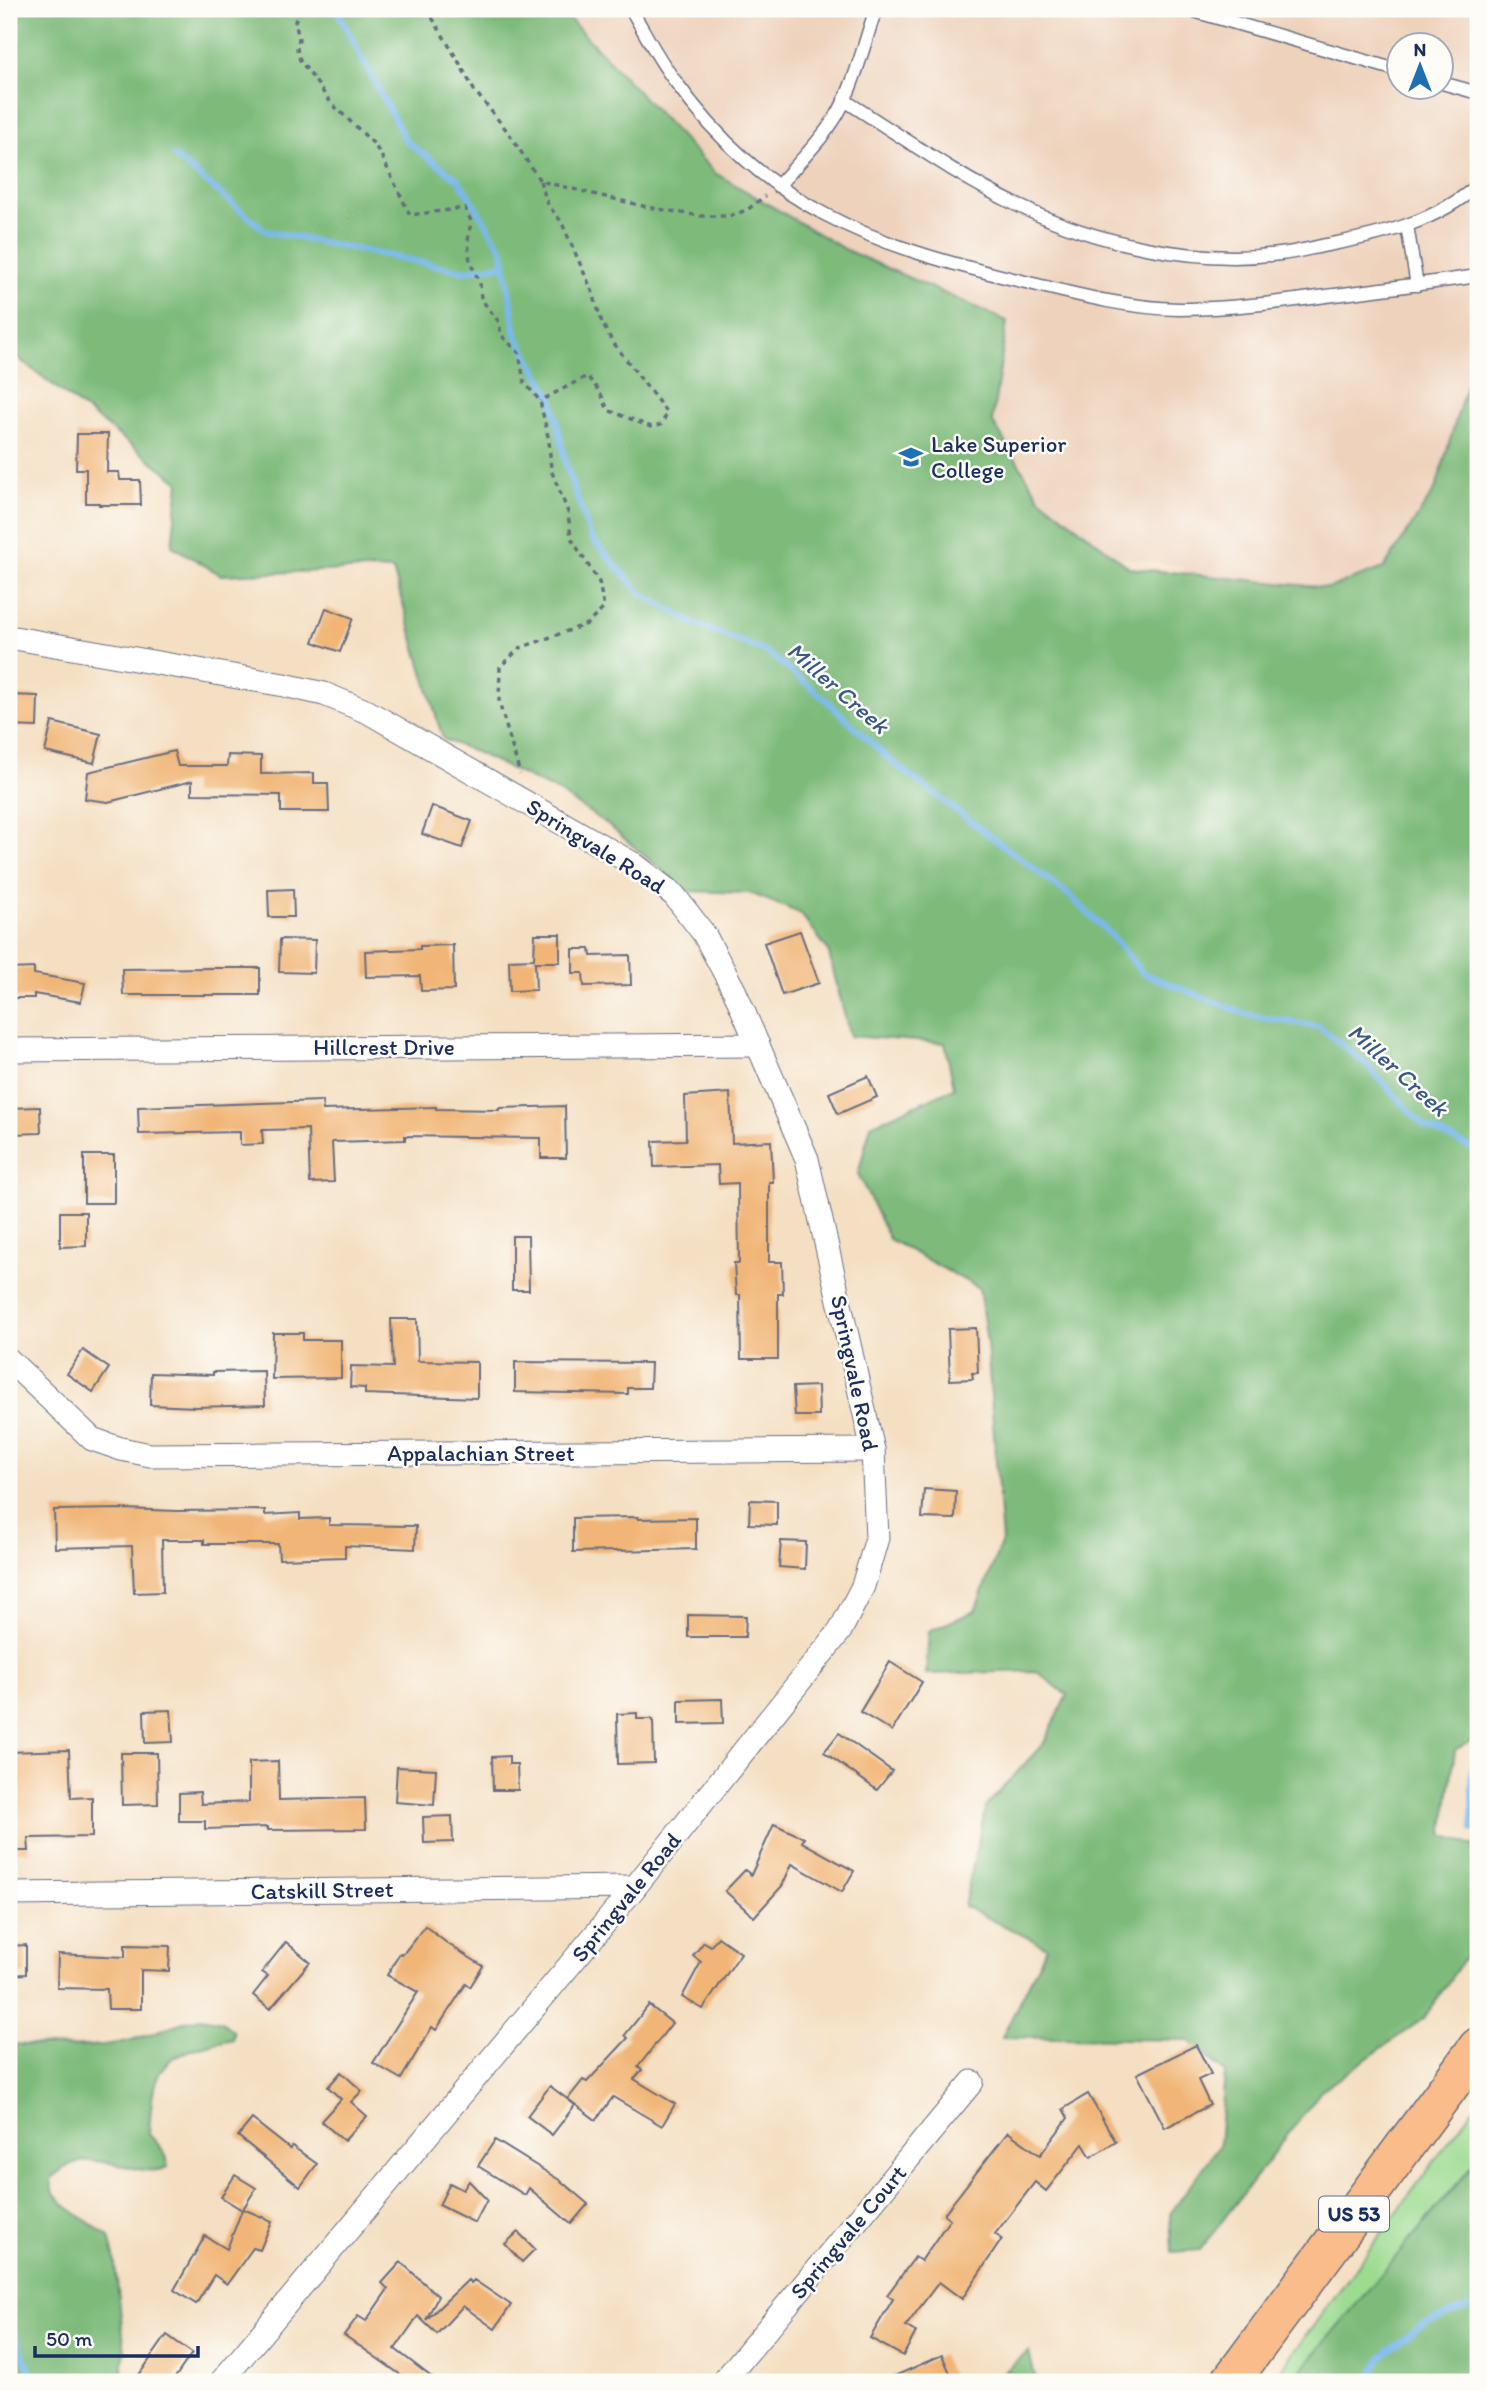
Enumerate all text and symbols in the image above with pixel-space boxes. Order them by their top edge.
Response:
north arrow [1386,32,1456,102]
text: N [1414,38,1426,61]
place label: Lake Superior College [931,430,1066,484]
school or university icon: Lake Superior College [897,443,925,471]
water label: Miller Creek [782,636,896,741]
street label: Springvale Road [521,792,671,900]
water label: Miller Creek [1342,1017,1456,1123]
street label: Hillcrest Drive [313,1033,455,1061]
street label: Springvale Road [825,1292,885,1454]
street label: Appalachian Street [387,1439,575,1467]
street label: Springvale Road [565,1826,687,1968]
street label: Catskill Street [250,1875,394,1905]
street label: Springvale Court [784,2159,912,2305]
road number: US 53 [1319,2196,1389,2232]
scale bar [35,2314,198,2358]
text: 50 m [46,2326,93,2351]

